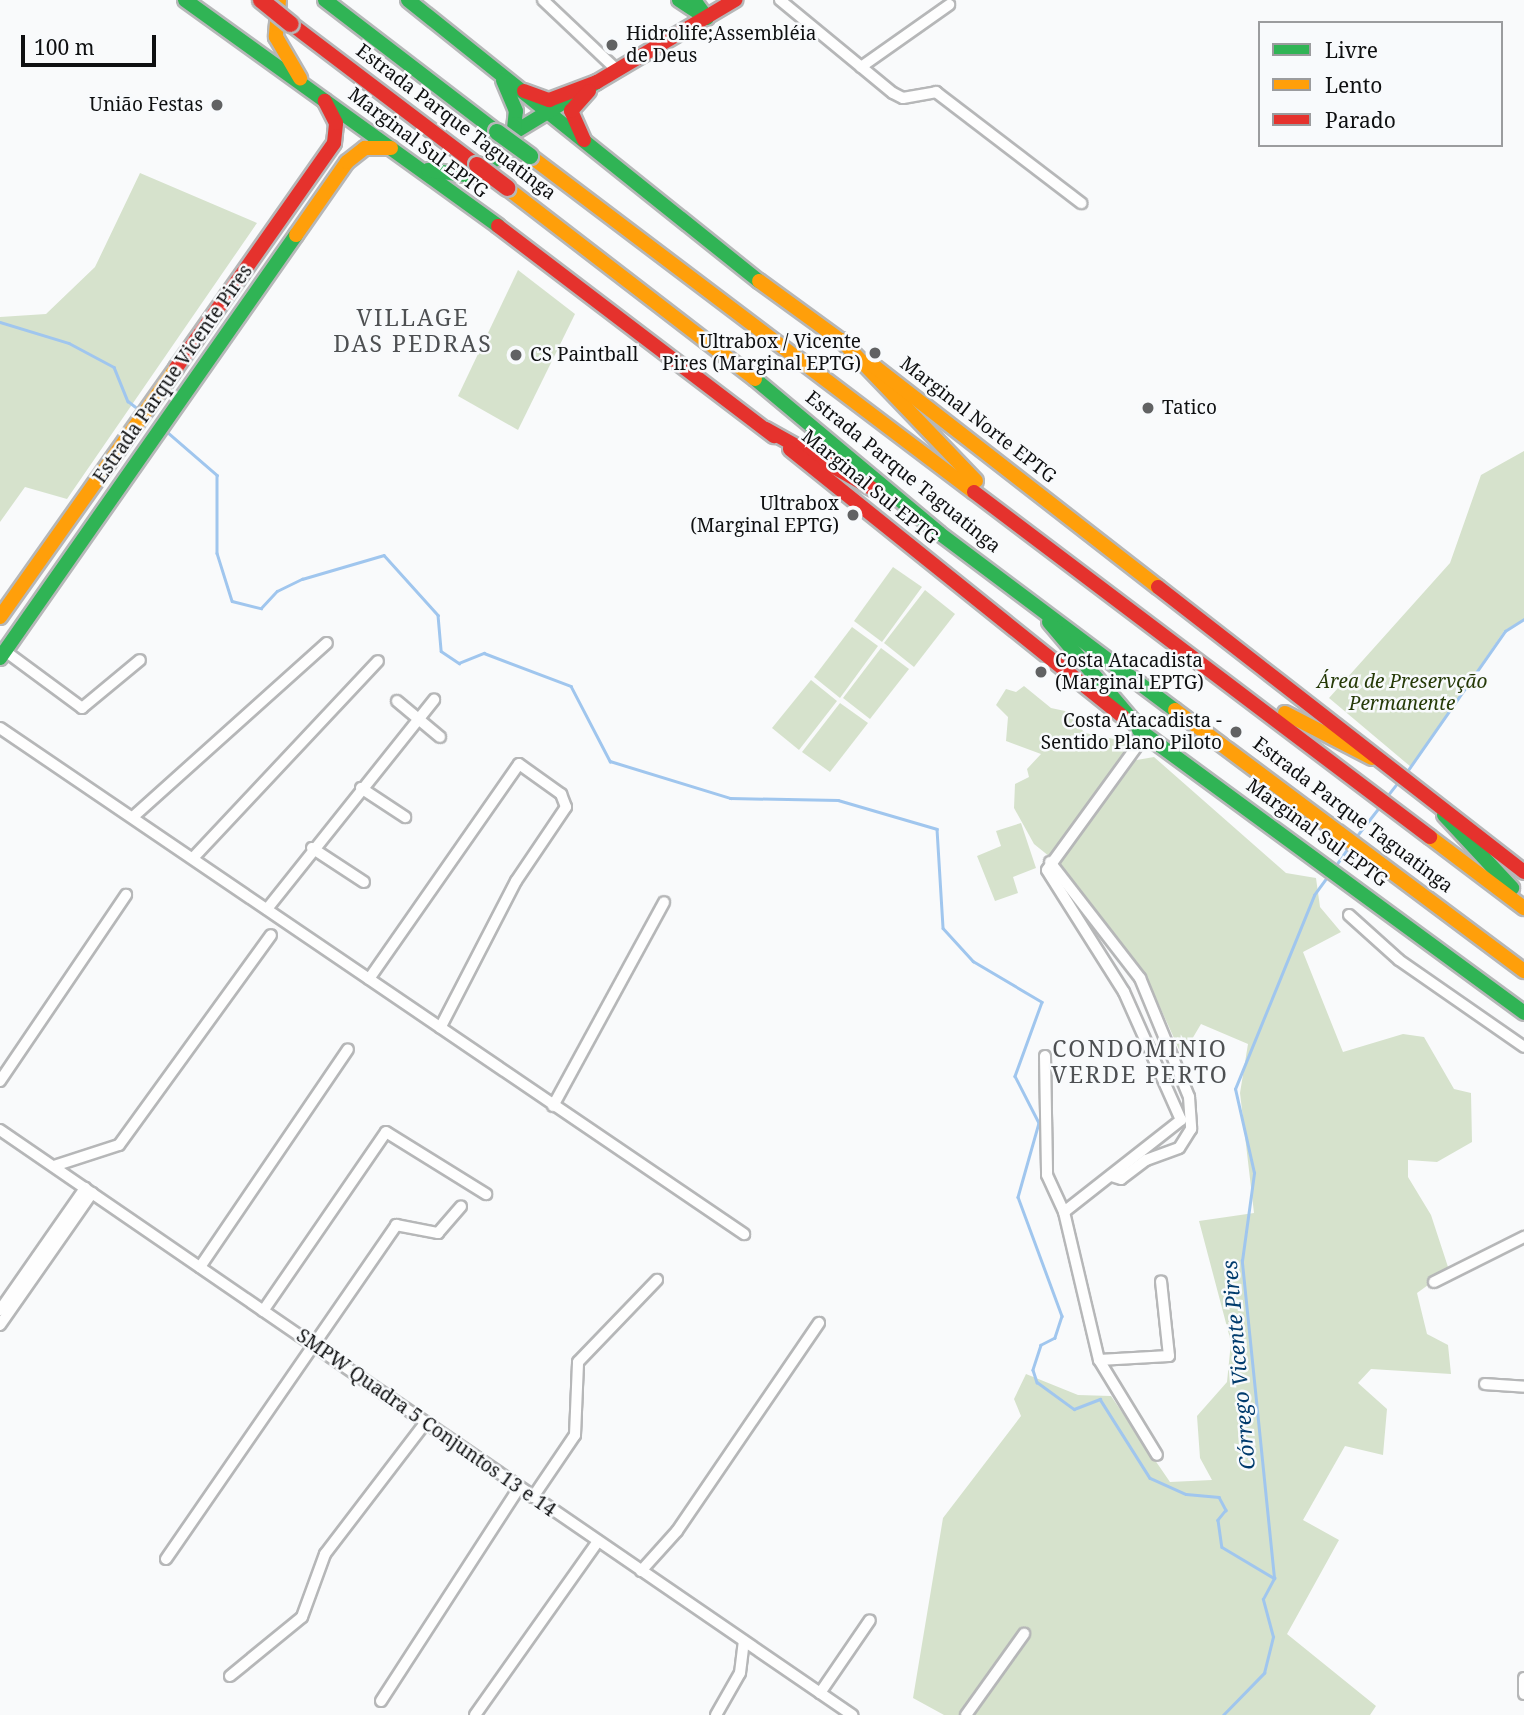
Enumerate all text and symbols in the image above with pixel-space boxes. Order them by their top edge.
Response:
scale bar [24,21,159,65]
legend [1258,21,1503,147]
place label: Hidrolife;Assembléia de Deus [626,23,816,67]
text: 100 m [34,33,95,61]
text: Livre [1325,36,1378,64]
marker: Hidrolife;Assembléia de Deus [604,37,620,53]
street label: Estrada Parque Taguatinga [352,39,560,205]
text: Lento [1325,71,1382,99]
street label: Marginal Sul EPTG [344,83,492,203]
place label: União Festas [89,94,203,116]
marker: União Festas [209,97,225,113]
text: Parado [1325,106,1396,134]
street label: Estrada Parque Vicente Pires [89,260,257,488]
district label: VILLAGE DAS PEDRAS [334,303,492,357]
place label: Ultrabox / Vicente Pires (Marginal EPTG) [662,331,861,375]
place label: CS Paintball [530,344,638,366]
marker: Ultrabox / Vicente Pires (Marginal EPTG) [867,345,883,361]
marker: CS Paintball [508,347,524,363]
street label: Marginal Norte EPTG [895,352,1061,488]
street label: Estrada Parque Taguatinga [801,386,1005,558]
place label: Tatico [1162,397,1217,419]
marker: Tatico [1140,400,1156,416]
street label: Marginal Sul EPTG [797,425,943,549]
place label: Ultrabox (Marginal EPTG) [690,493,839,537]
marker: Ultrabox (Marginal EPTG) [845,507,861,523]
place label: Costa Atacadista (Marginal EPTG) [1055,650,1204,694]
marker: Costa Atacadista (Marginal EPTG) [1033,664,1049,680]
park label: Área de Preservção Permanente [1317,671,1487,715]
place label: Costa Atacadista - Sentido Plano Piloto [1041,710,1222,754]
marker: Costa Atacadista - Sentido Plano Piloto [1228,724,1244,740]
street label: Estrada Parque Taguatinga [1249,732,1457,898]
street label: Marginal Sul EPTG [1242,774,1392,892]
district label: CONDOMINIO VERDE PERTO [1053,1034,1227,1088]
water label: Córrego Vicente Pires [1216,1259,1260,1471]
street label: SMPW Quadra 5 Conjuntos 13 e 14 [292,1324,560,1522]

